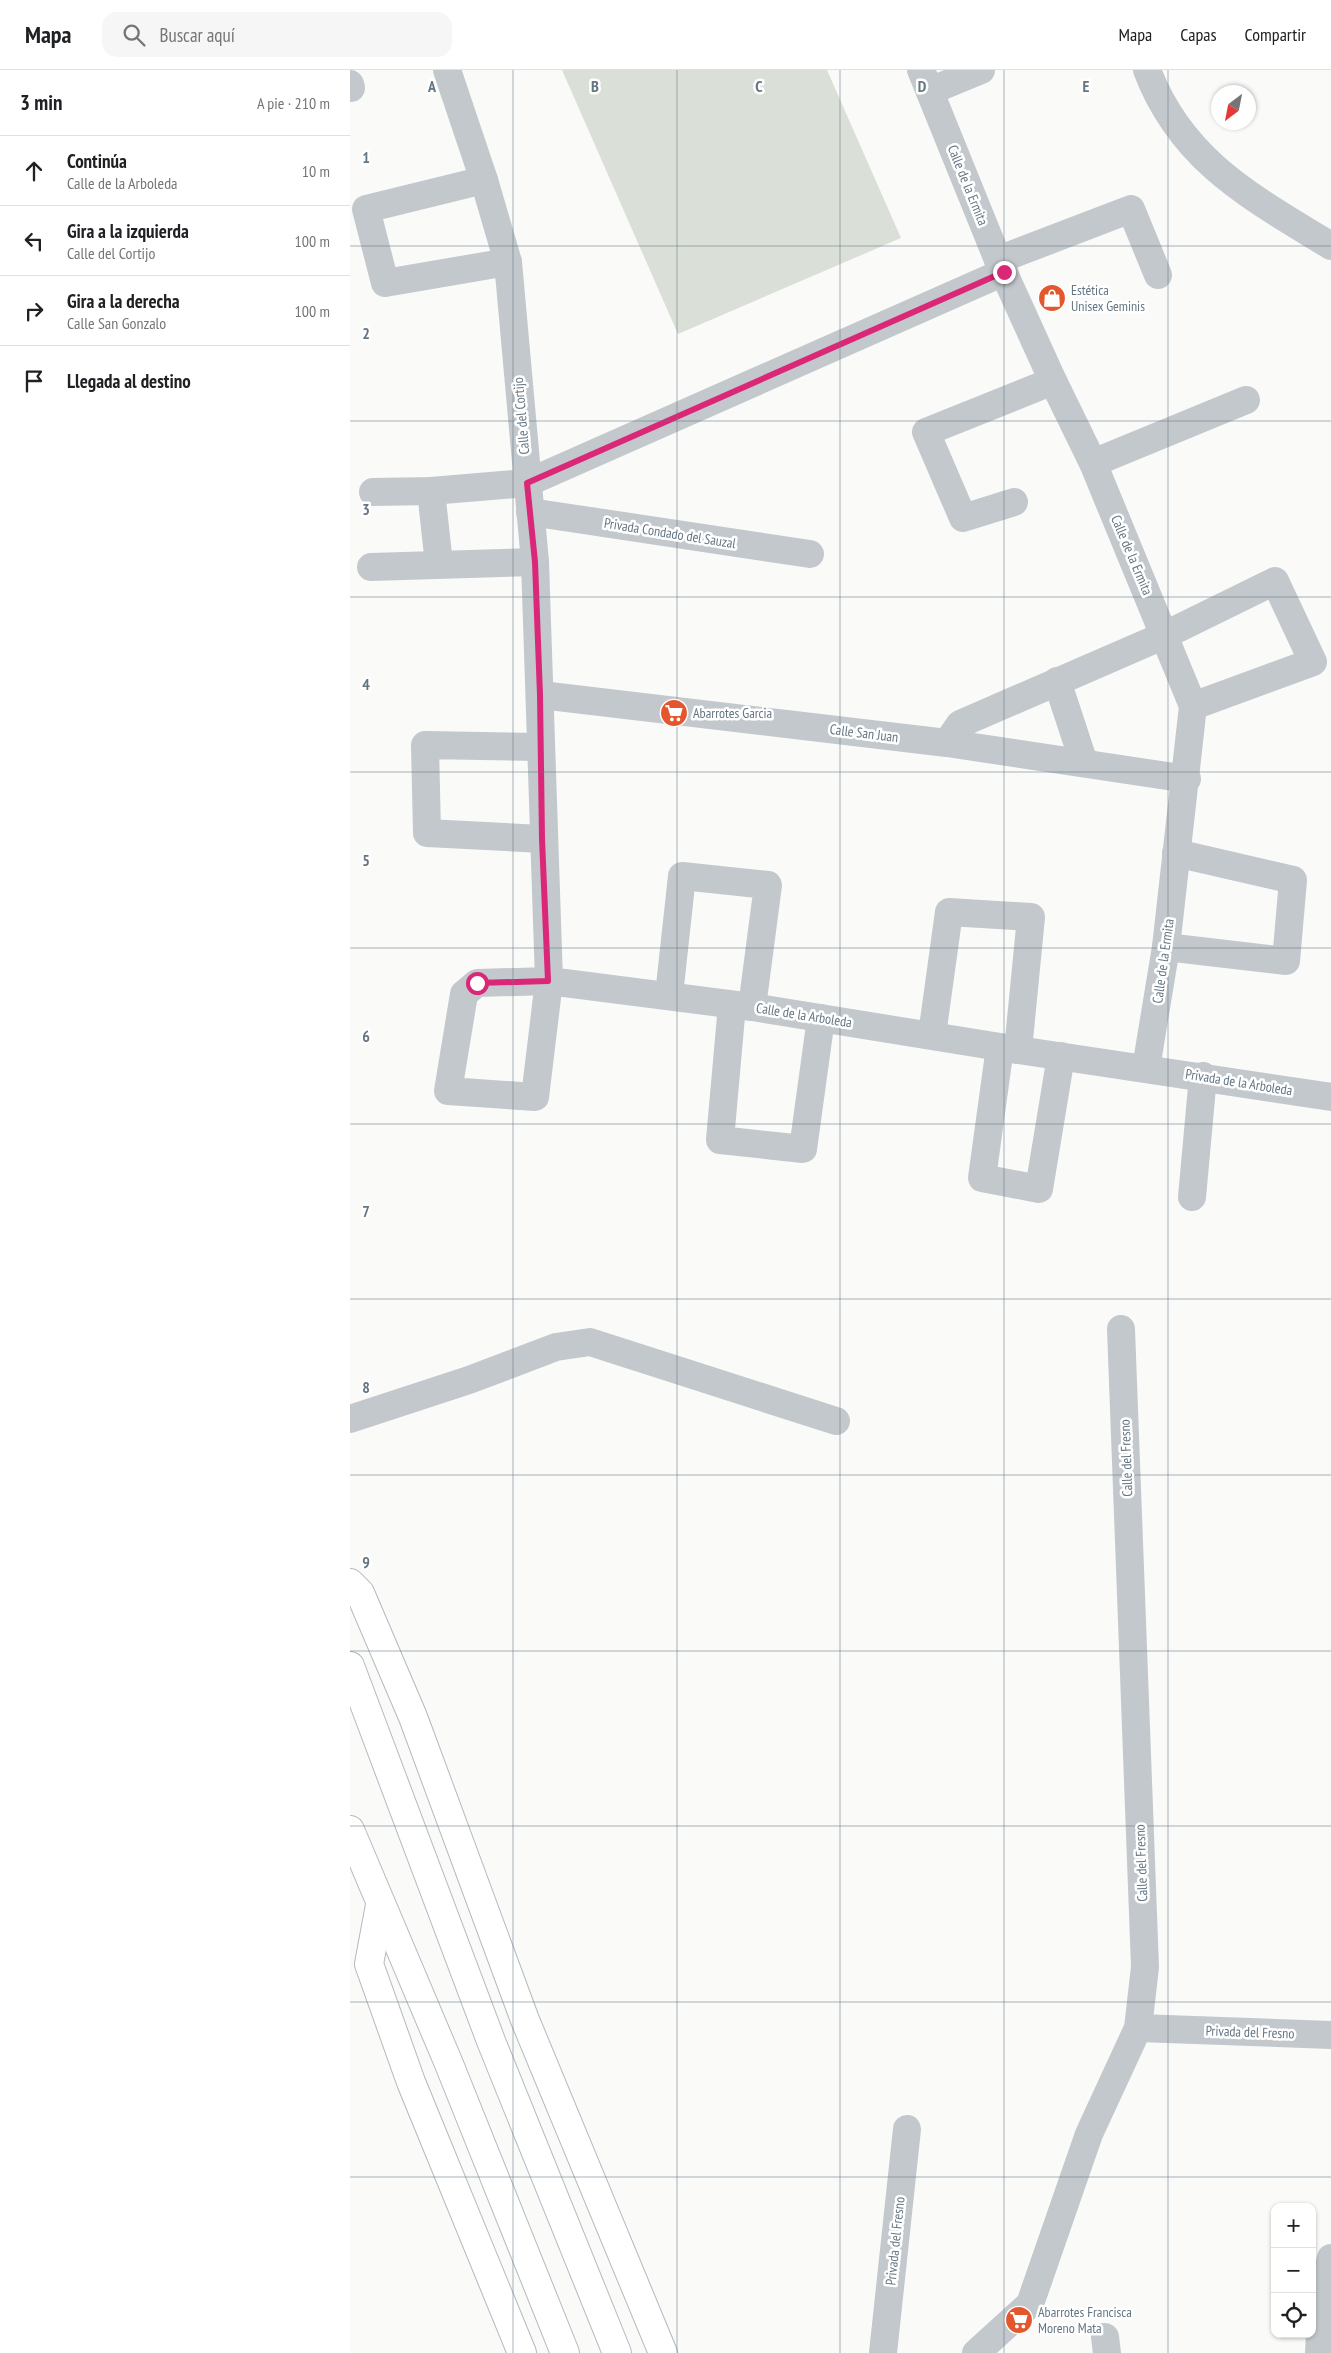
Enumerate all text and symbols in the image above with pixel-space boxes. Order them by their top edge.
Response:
search box [102,12,452,57]
text: Mapa [25,19,72,50]
icon: search [120,21,148,49]
text: Buscar aquí [160,23,235,47]
text: Mapa [1119,23,1152,46]
text: Capas [1180,23,1217,46]
text: Compartir [1245,23,1306,46]
text: A [427,76,437,96]
text: B [591,76,599,96]
text: C [755,76,763,96]
text: D [918,76,927,96]
text: E [1083,76,1090,96]
north arrow [1211,85,1256,130]
text: 3 min [20,89,62,116]
text: A pie · 210 m [257,93,330,113]
street label: Calle de la Ermita [944,142,992,228]
text: 1 [362,147,370,167]
text: Continúa [67,149,127,173]
icon: ahead [20,157,48,185]
text: 10 m [302,161,330,181]
text: Calle de la Arboleda [67,173,177,193]
text: Gira a la izquierda [67,219,189,243]
icon: left [20,227,48,255]
text: 100 m [295,231,330,251]
text: Calle del Cortijo [67,243,155,263]
route end [993,261,1016,284]
place label: Estética Unisex Geminis [1071,281,1145,315]
shop icon: Estética Unisex Geminis [1037,283,1067,313]
text: Gira a la derecha [67,289,180,313]
icon: right [20,297,48,325]
text: 100 m [295,301,330,321]
text: Calle San Gonzalo [67,313,166,333]
text: 2 [362,323,370,343]
icon: arrive [20,367,48,395]
text: Llegada al destino [67,369,191,393]
street label: Calle del Cortijo [509,377,533,455]
text: 3 [362,499,370,519]
street label: Calle de la Ermita [1107,512,1157,598]
street label: Privada Condado del Sauzal [603,514,738,552]
text: 4 [362,674,370,694]
supermarket icon: Abarrotes Garcia [659,698,689,728]
place label: Abarrotes Garcia [693,704,772,722]
street label: Calle San Juan [829,720,899,746]
text: 5 [362,850,370,870]
street label: Calle de la Ermita [1148,918,1178,1004]
route start [466,972,489,995]
street label: Calle de la Arboleda [755,999,853,1031]
text: 6 [362,1026,370,1046]
street label: Privada de la Arboleda [1184,1065,1294,1099]
text: 7 [362,1201,370,1221]
text: 8 [362,1377,370,1397]
street label: Calle del Fresno [1116,1419,1136,1497]
text: 9 [362,1552,370,1572]
street label: Calle del Fresno [1131,1824,1151,1902]
street label: Privada del Fresno [1205,2021,1295,2043]
street label: Privada del Fresno [881,2196,909,2286]
map controls [1271,2203,1316,2338]
button: + [1271,2203,1316,2248]
button: − [1271,2248,1316,2293]
button: locate [1271,2293,1316,2338]
place label: Abarrotes Francisca Moreno Mata [1038,2303,1132,2337]
supermarket icon: Abarrotes Francisca Moreno Mata [1004,2305,1034,2335]

